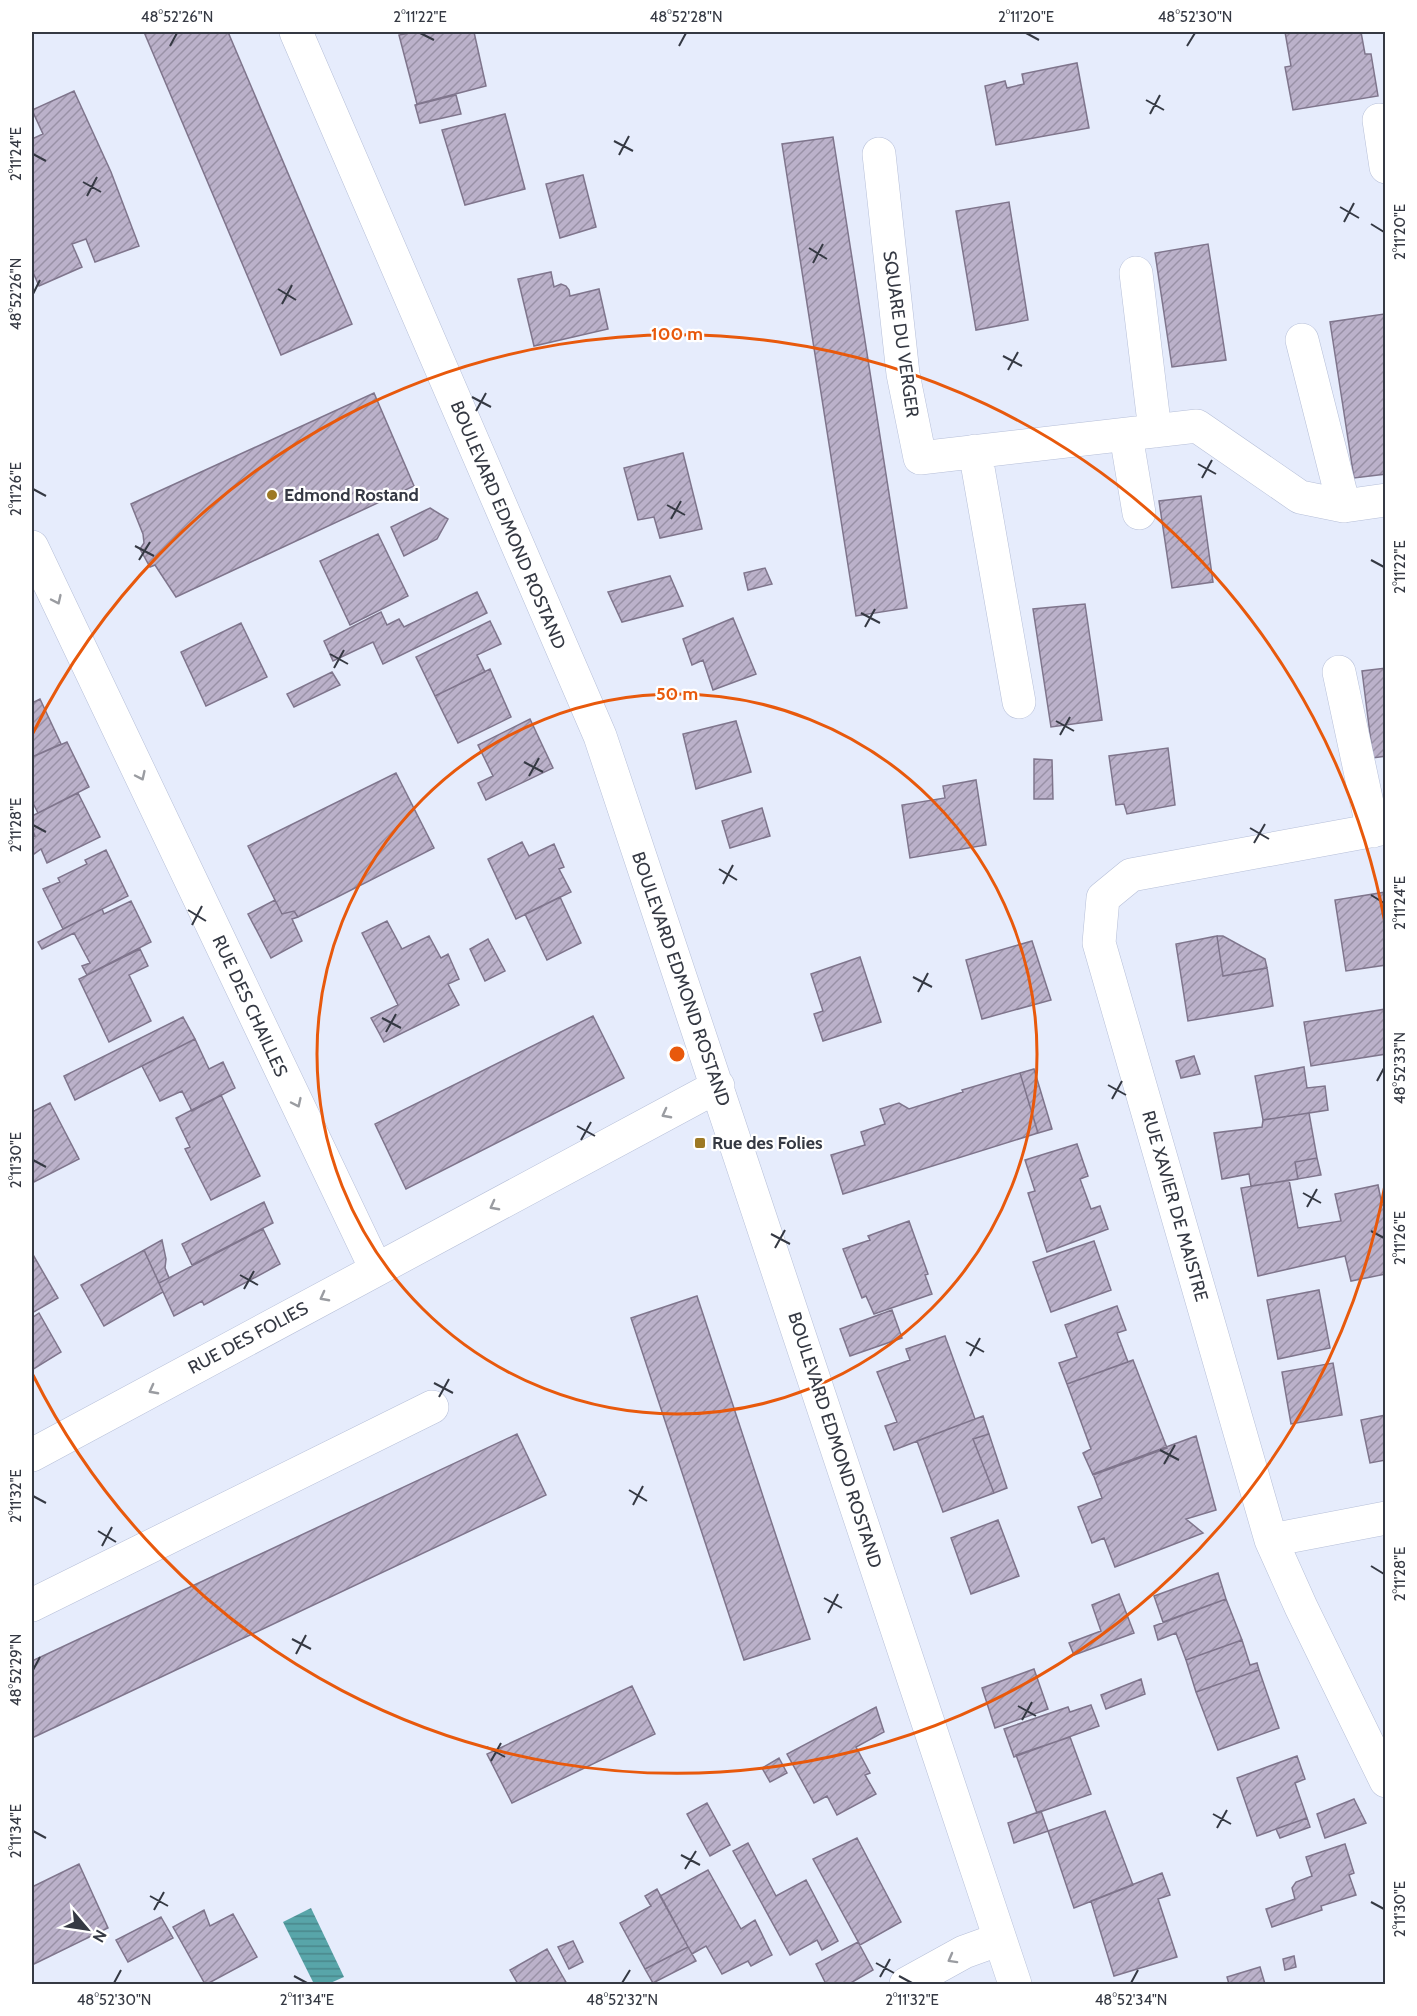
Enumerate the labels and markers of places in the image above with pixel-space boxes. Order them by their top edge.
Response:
place label: Edmond Rostand [284,484,419,506]
marker: Edmond Rostand [265,488,279,502]
centre of rings [667,1044,687,1064]
place label: Rue des Folies [712,1132,823,1154]
marker: Rue des Folies [693,1136,707,1150]

